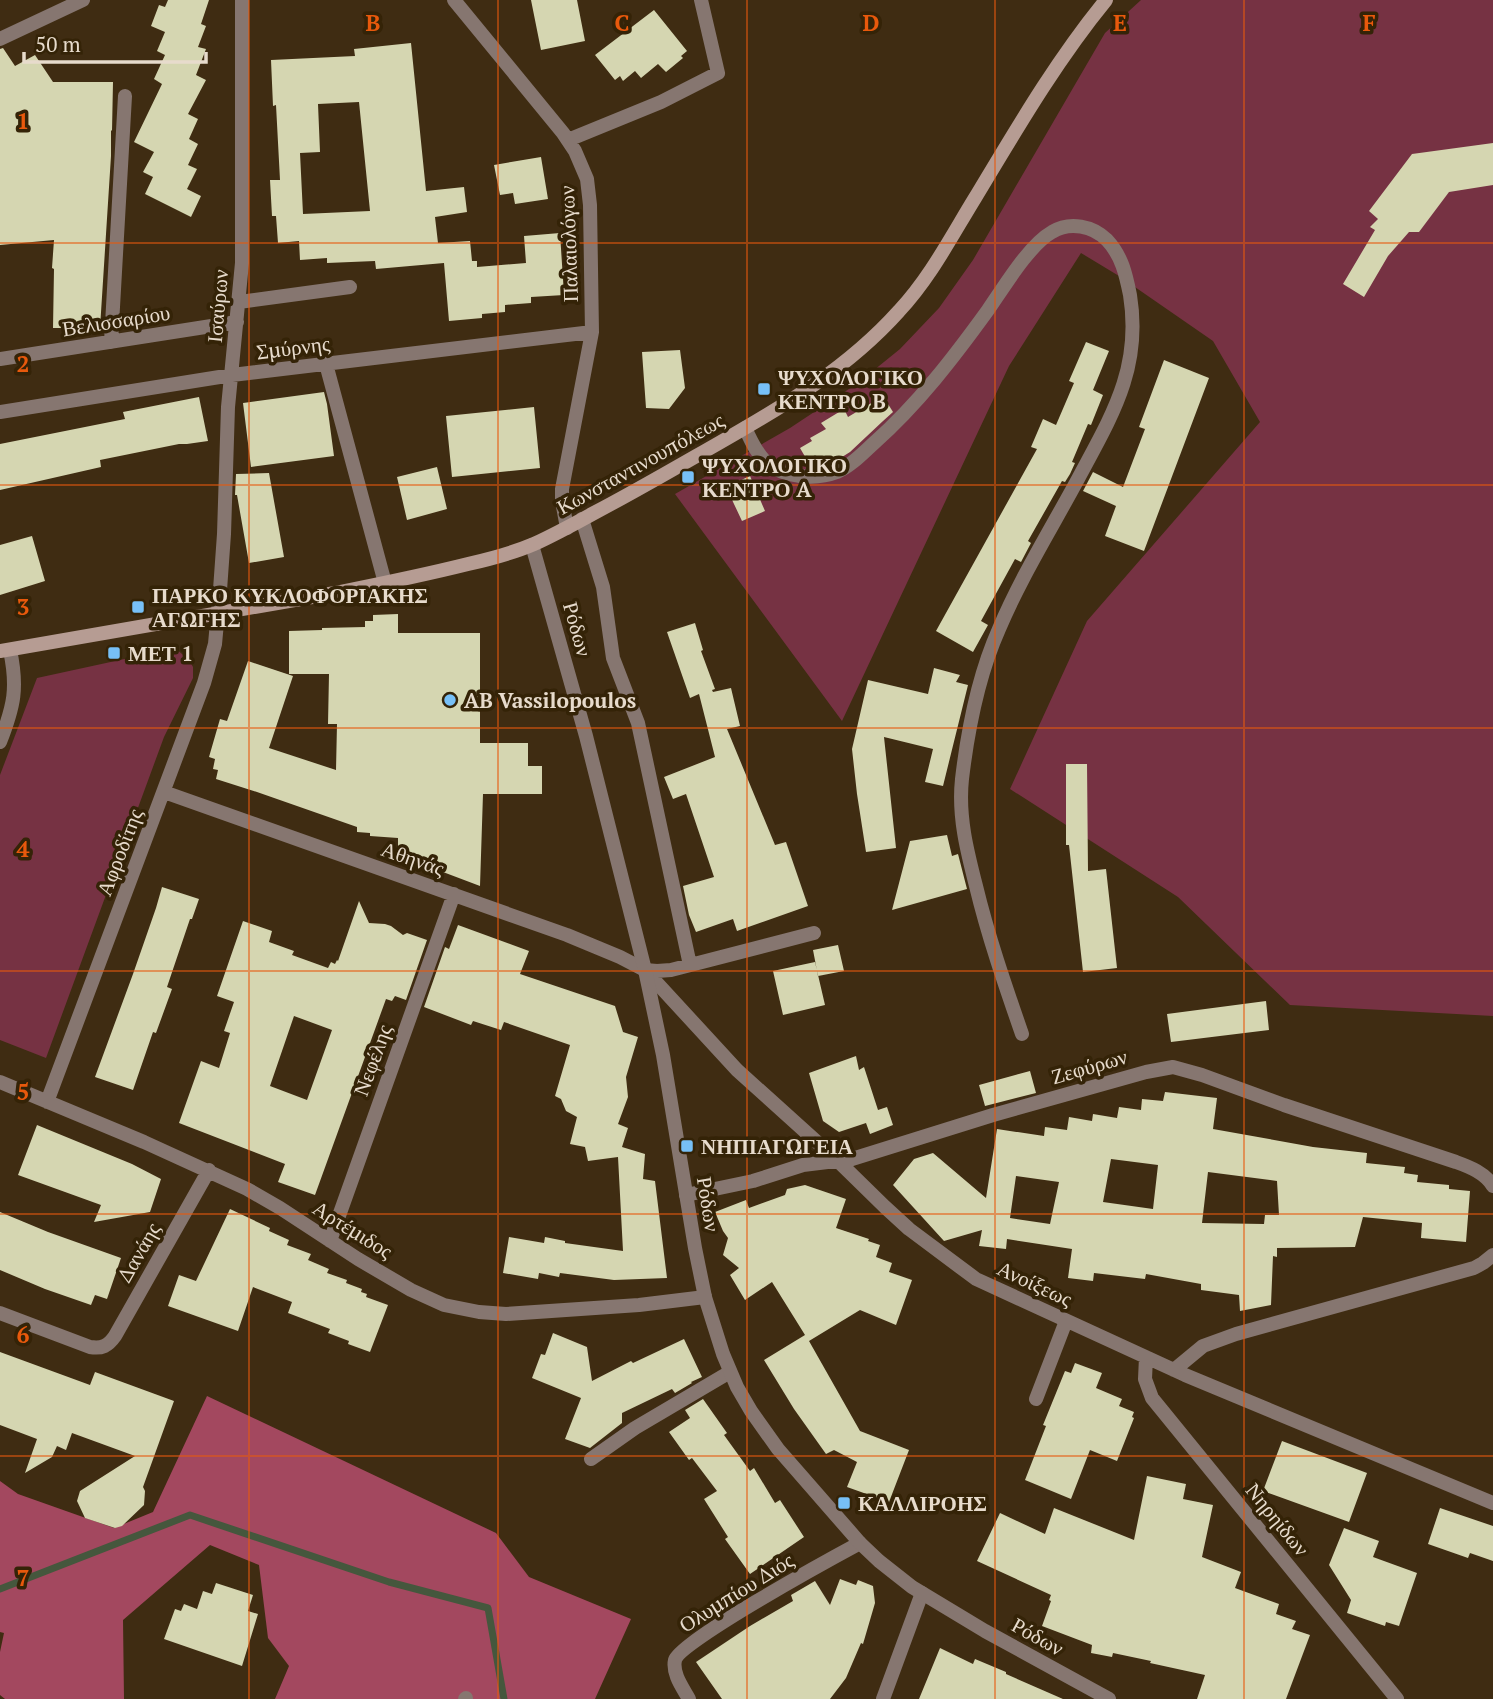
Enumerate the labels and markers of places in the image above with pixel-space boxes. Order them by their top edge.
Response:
place label: ΨΥΧΟΛΟΓΙΚΟ ΚΕΝΤΡΟ B [778,363,923,415]
marker: ΨΥΧΟΛΟΓΙΚΟ ΚΕΝΤΡΟ B [756,381,772,397]
place label: ΨΥΧΟΛΟΓΙΚΟ ΚΕΝΤΡΟ A [702,451,847,503]
marker: ΨΥΧΟΛΟΓΙΚΟ ΚΕΝΤΡΟ A [680,469,696,485]
place label: ΠΑΡΚΟ ΚΥΚΛΟΦΟΡΙΑΚΗΣ ΑΓΩΓΗΣ [152,581,428,633]
marker: ΠΑΡΚΟ ΚΥΚΛΟΦΟΡΙΑΚΗΣ ΑΓΩΓΗΣ [130,599,146,615]
place label: ΜΕΤ 1 [128,639,193,667]
marker: ΜΕΤ 1 [106,645,122,661]
place label: AB Vassilopoulos [464,686,636,714]
marker: AB Vassilopoulos [442,692,458,708]
place label: ΝΗΠΙΑΓΩΓΕΙΑ [701,1132,854,1160]
marker: ΝΗΠΙΑΓΩΓΕΙΑ [679,1138,695,1154]
place label: ΚΑΛΛΙΡΟΗΣ [858,1489,987,1517]
marker: ΚΑΛΛΙΡΟΗΣ [836,1495,852,1511]

